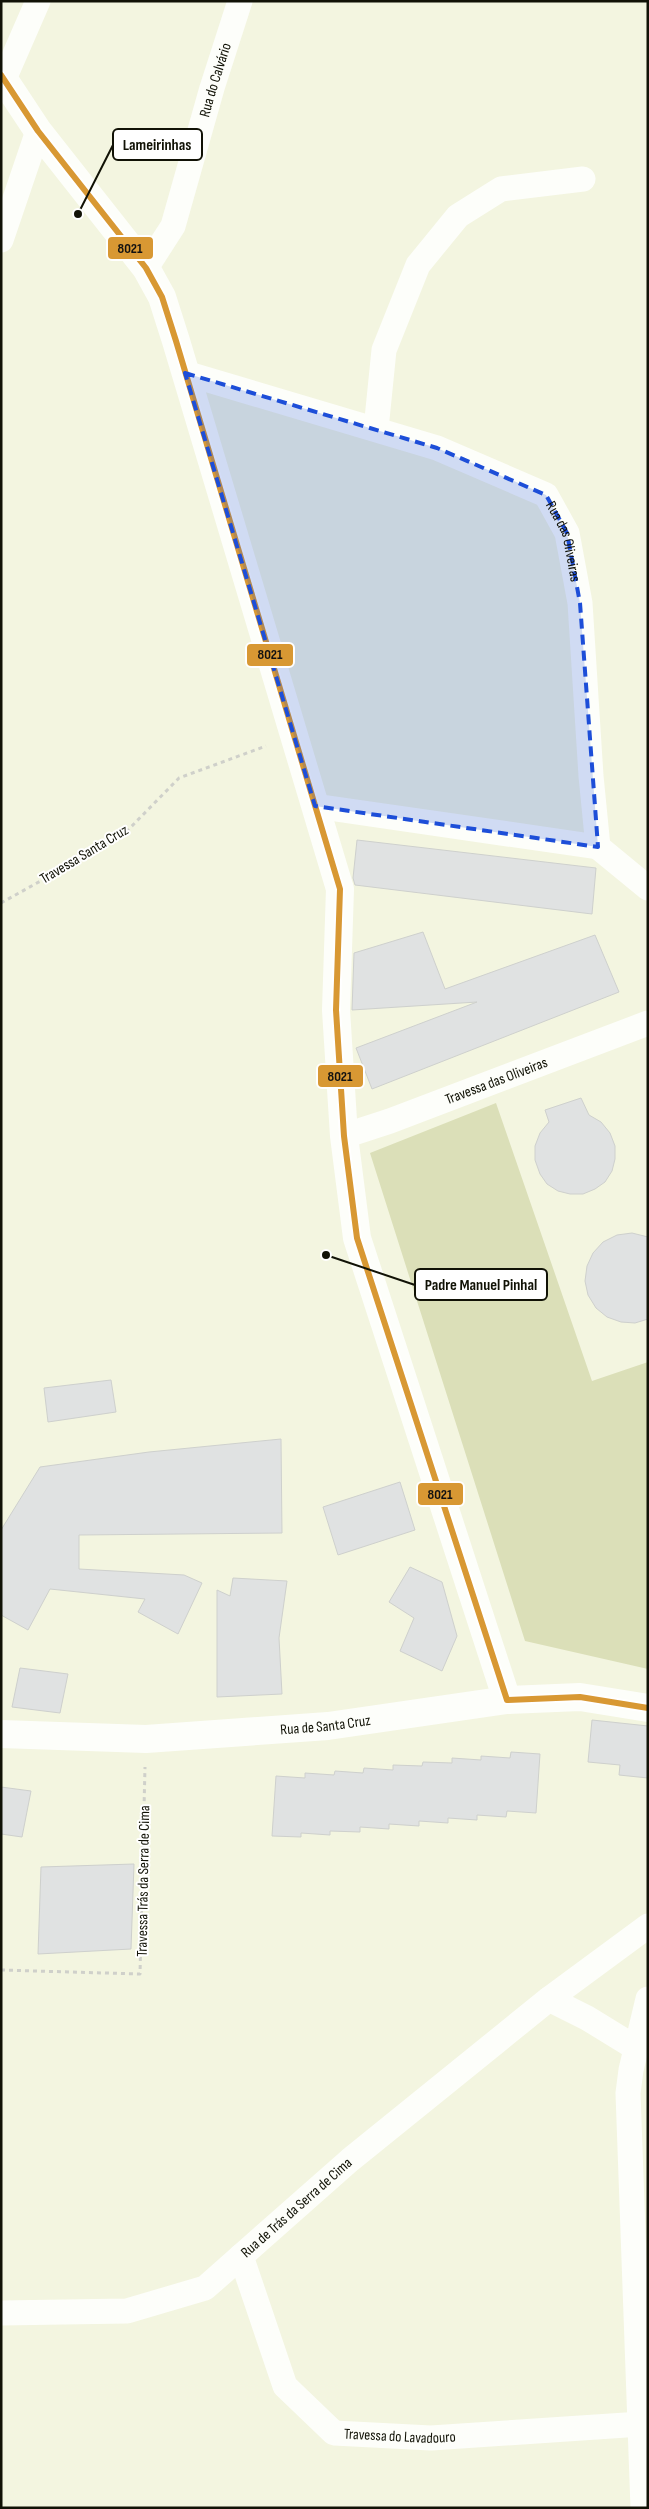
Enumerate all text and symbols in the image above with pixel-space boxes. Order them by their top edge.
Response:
street label: Rua do Calvário [195,41,236,119]
callout: Lameirinhas [113,129,202,160]
text: Lameirinhas [123,136,191,155]
line badge: 8021 [107,236,154,260]
text: 8021 [118,240,143,257]
street label: Rua das Oliveiras [541,498,585,583]
line badge: 8021 [246,643,294,667]
text: 8021 [258,646,283,663]
street label: Travessa Santa Cruz [37,820,132,888]
street label: Travessa das Oliveiras [442,1053,550,1109]
line badge: 8021 [317,1064,364,1088]
text: 8021 [328,1068,353,1085]
callout: Padre Manuel Pinhal [415,1269,547,1300]
text: Padre Manuel Pinhal [425,1276,537,1295]
line badge: 8021 [417,1482,464,1506]
text: 8021 [428,1486,453,1503]
street label: Rua de Santa Cruz [280,1711,372,1739]
street label: Travessa Trás da Serra de Cima [133,1805,154,1957]
street label: Rua de Trás da Serra de Cima [237,2153,356,2262]
street label: Travessa do Lavadouro [343,2425,456,2448]

